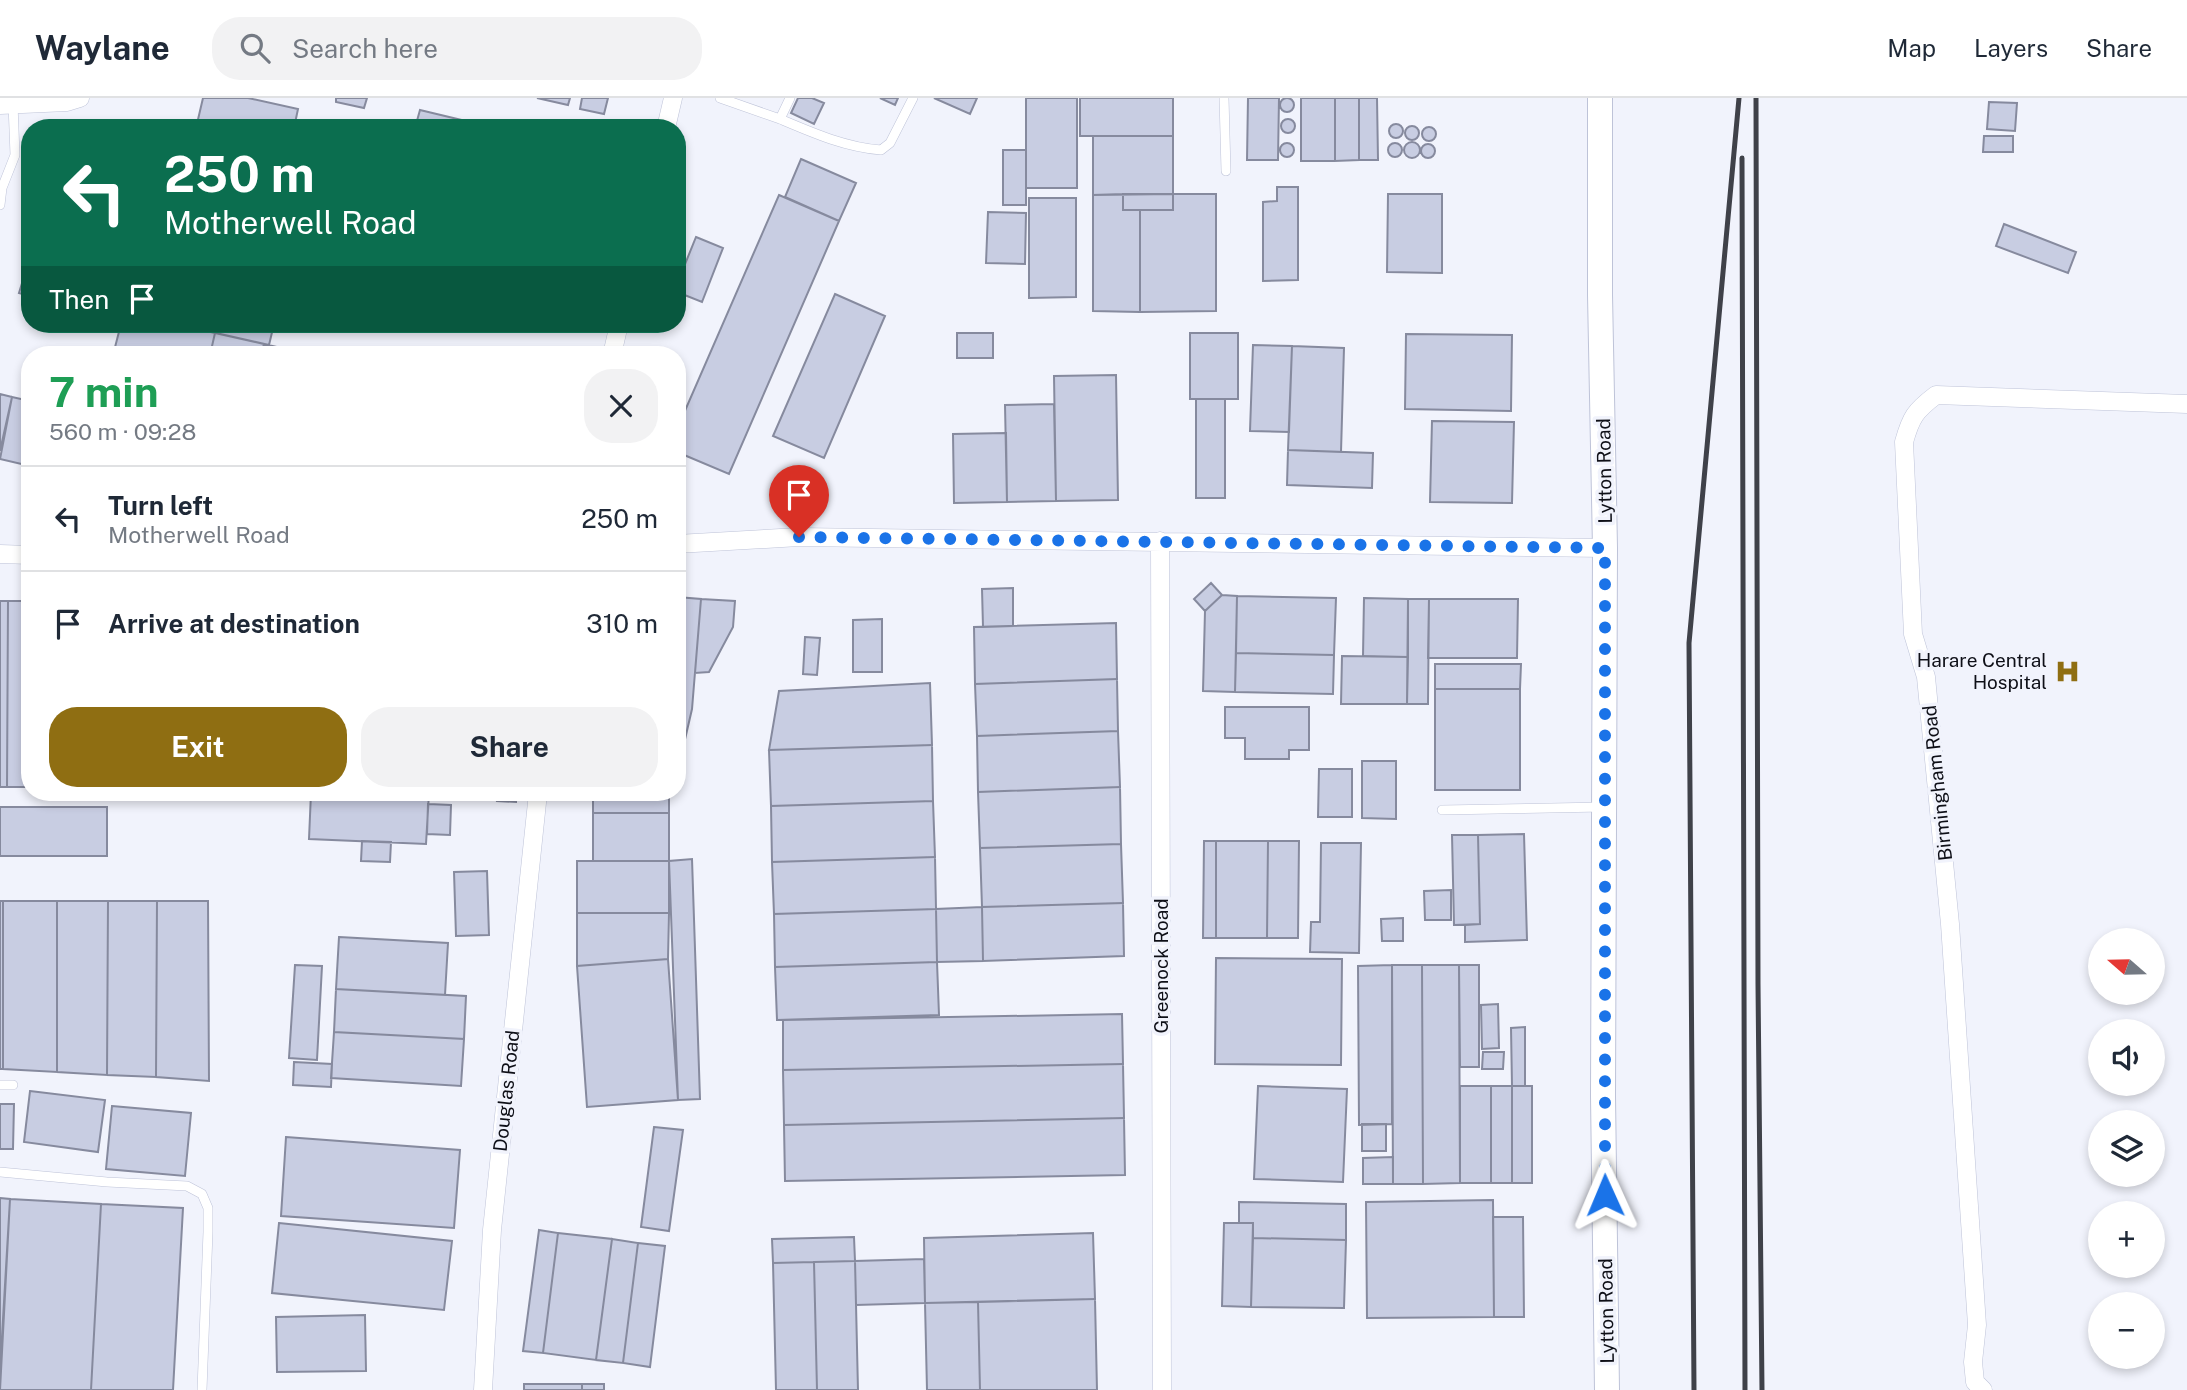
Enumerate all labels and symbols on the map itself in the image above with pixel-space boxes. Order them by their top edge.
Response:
street label: Lytton Road [1592,418,1616,524]
pin [769,465,829,537]
place label: Harare Central Hospital [1917,649,2047,693]
hospital icon: Harare Central Hospital [2053,657,2081,685]
street label: Birmingham Road [1918,704,1956,862]
street label: Greenock Road [1150,899,1172,1033]
north arrow [2088,928,2165,1004]
street label: Douglas Road [489,1029,523,1153]
position arrow [1568,1158,1642,1232]
street label: Lytton Road [1594,1258,1618,1364]

